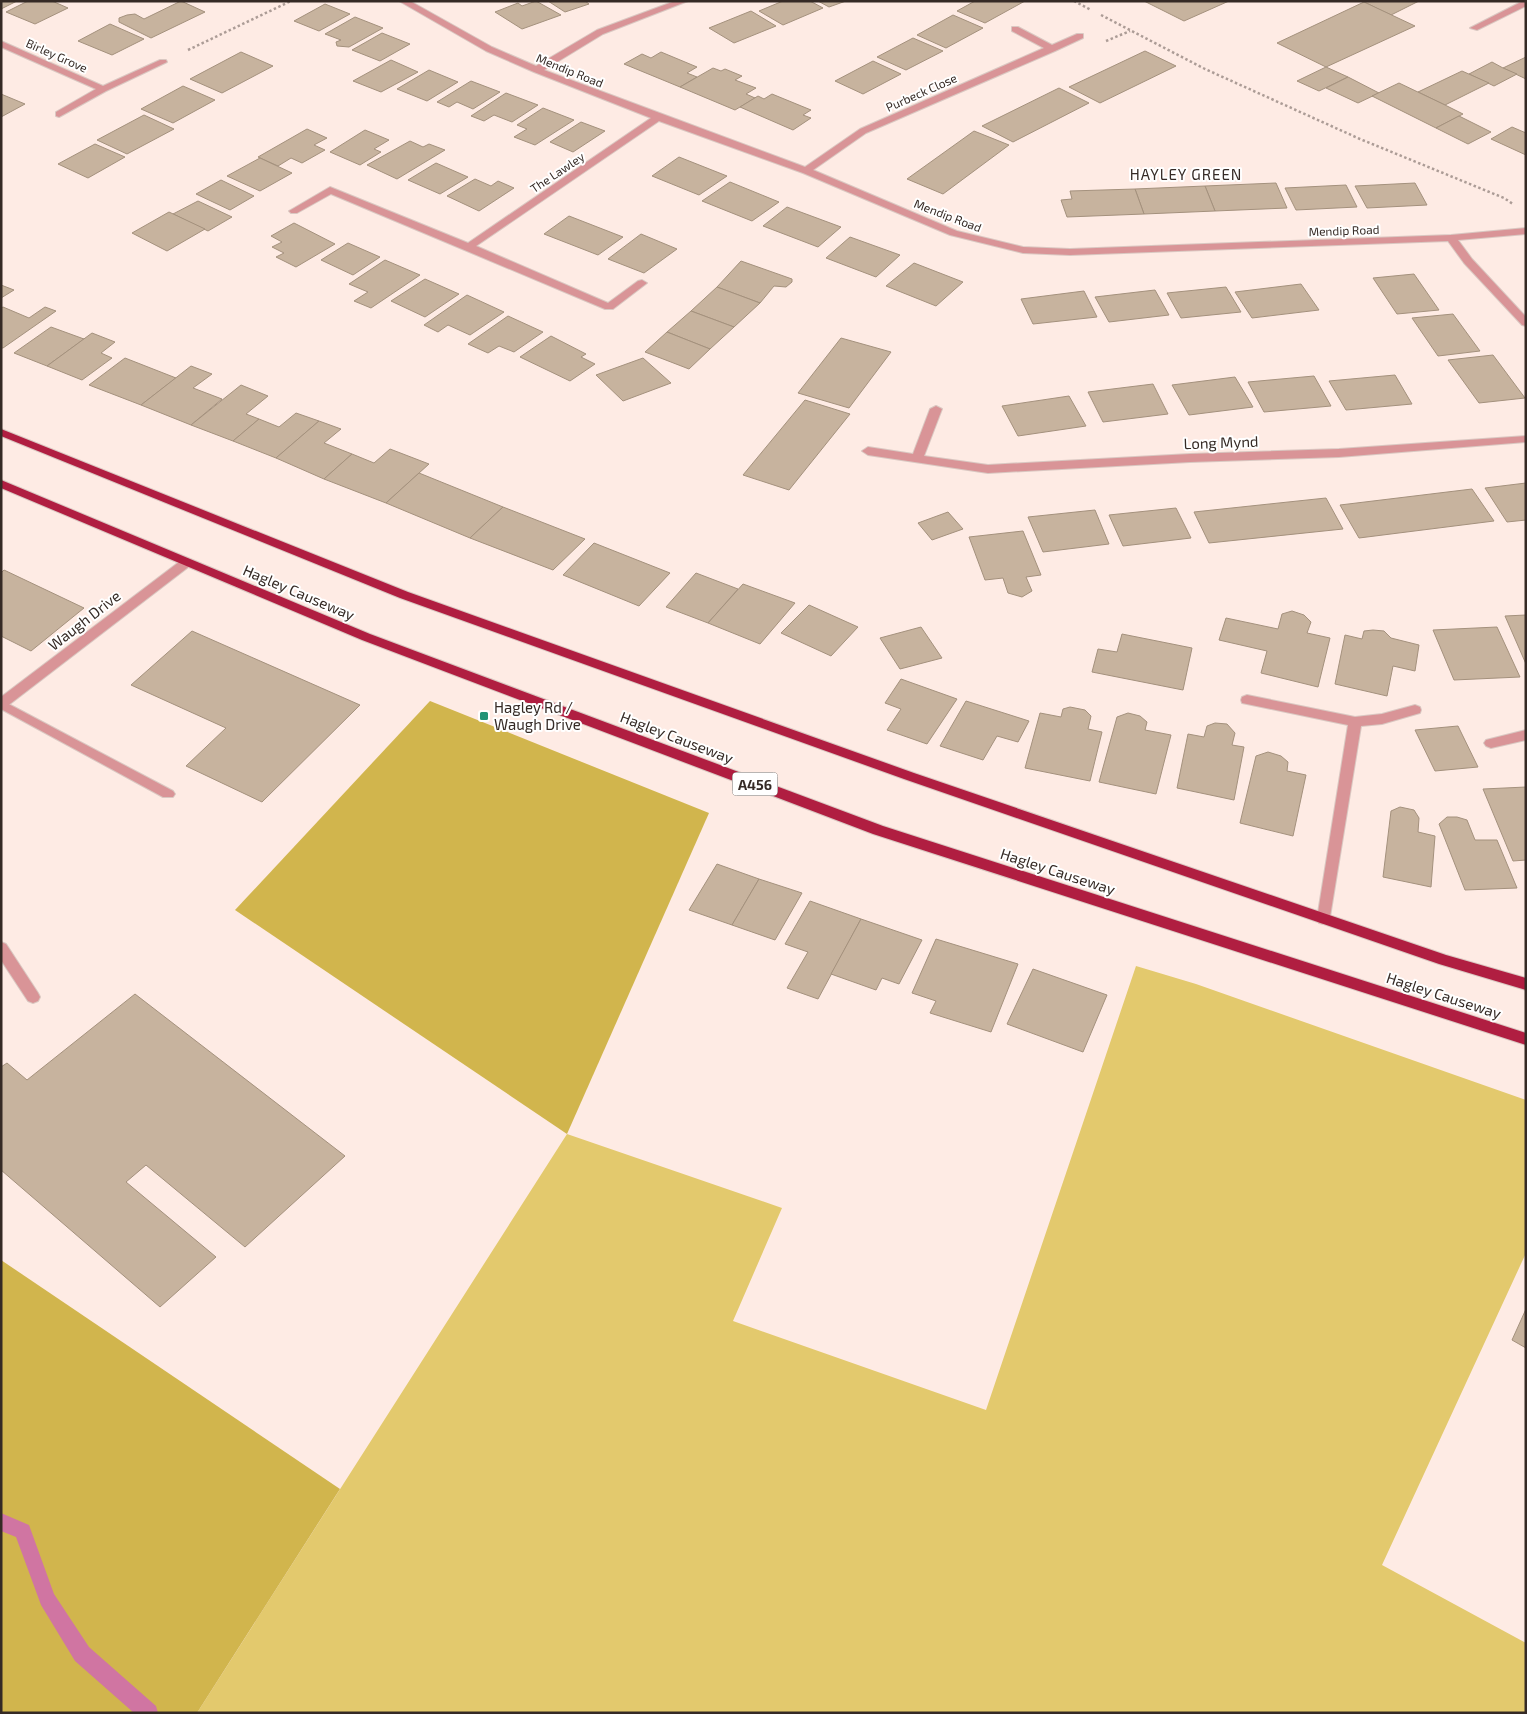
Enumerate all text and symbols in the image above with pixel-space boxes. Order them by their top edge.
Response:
street label: Birley Grove [24,35,90,75]
street label: Mendip Road [534,50,606,90]
street label: Purbeck Close [883,70,959,114]
street label: The Lawley [527,148,587,195]
district label: HAYLEY GREEN [1130,165,1242,183]
street label: Mendip Road [912,196,984,234]
street label: Mendip Road [1308,222,1380,238]
street label: Long Mynd [1183,432,1259,452]
street label: Hagley Causeway [240,560,358,624]
street label: Waugh Drive [44,586,124,654]
place label: Hagley Rd / Waugh Drive [494,698,581,733]
street label: Hagley Causeway [618,707,736,767]
marker: Hagley Rd / Waugh Drive [478,710,490,722]
road number: A456 [732,772,778,796]
street label: Hagley Causeway [998,844,1118,898]
street label: Hagley Causeway [1384,968,1504,1022]

